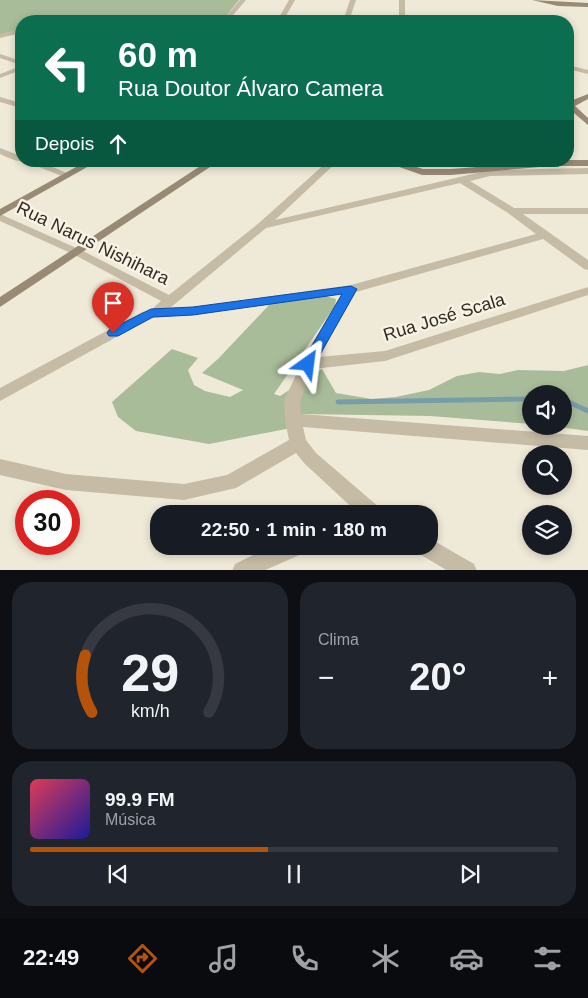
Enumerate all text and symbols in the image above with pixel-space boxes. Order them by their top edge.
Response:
icon: left [35,35,100,100]
text: 60 m [118,35,198,74]
text: Rua Doutor Álvaro Camera [118,76,383,101]
icon: ahead [104,130,132,158]
text: Depois [35,133,94,154]
street label: Rua Narus Nishihara [14,197,173,289]
pin [92,282,134,333]
icon: arrive [99,289,127,317]
street label: Rua José Scala [381,289,508,345]
position arrow [281,337,333,389]
map controls [522,385,572,555]
button: sound [522,385,572,435]
button: search [522,445,572,495]
speed limit sign: 30 [15,490,80,555]
button: layers [522,505,572,555]
text: 22:50 · 1 min · 180 m [201,519,387,540]
text: Clima [318,631,359,648]
text: 29 [121,644,179,702]
text: 20° [409,656,467,698]
text: − [318,662,334,693]
text: + [542,662,558,693]
text: km/h [131,701,169,721]
text: 99.9 FM [105,789,175,810]
text: Música [105,811,156,828]
icon: previous [104,860,132,888]
icon: pause [280,860,308,888]
icon: next [456,860,484,888]
icon: directions [125,941,160,976]
icon: music [206,941,241,976]
icon: phone [287,941,322,976]
icon: climate [368,941,403,976]
icon: car [449,941,484,976]
icon: filters [530,941,565,976]
text: 22:49 [23,945,79,970]

